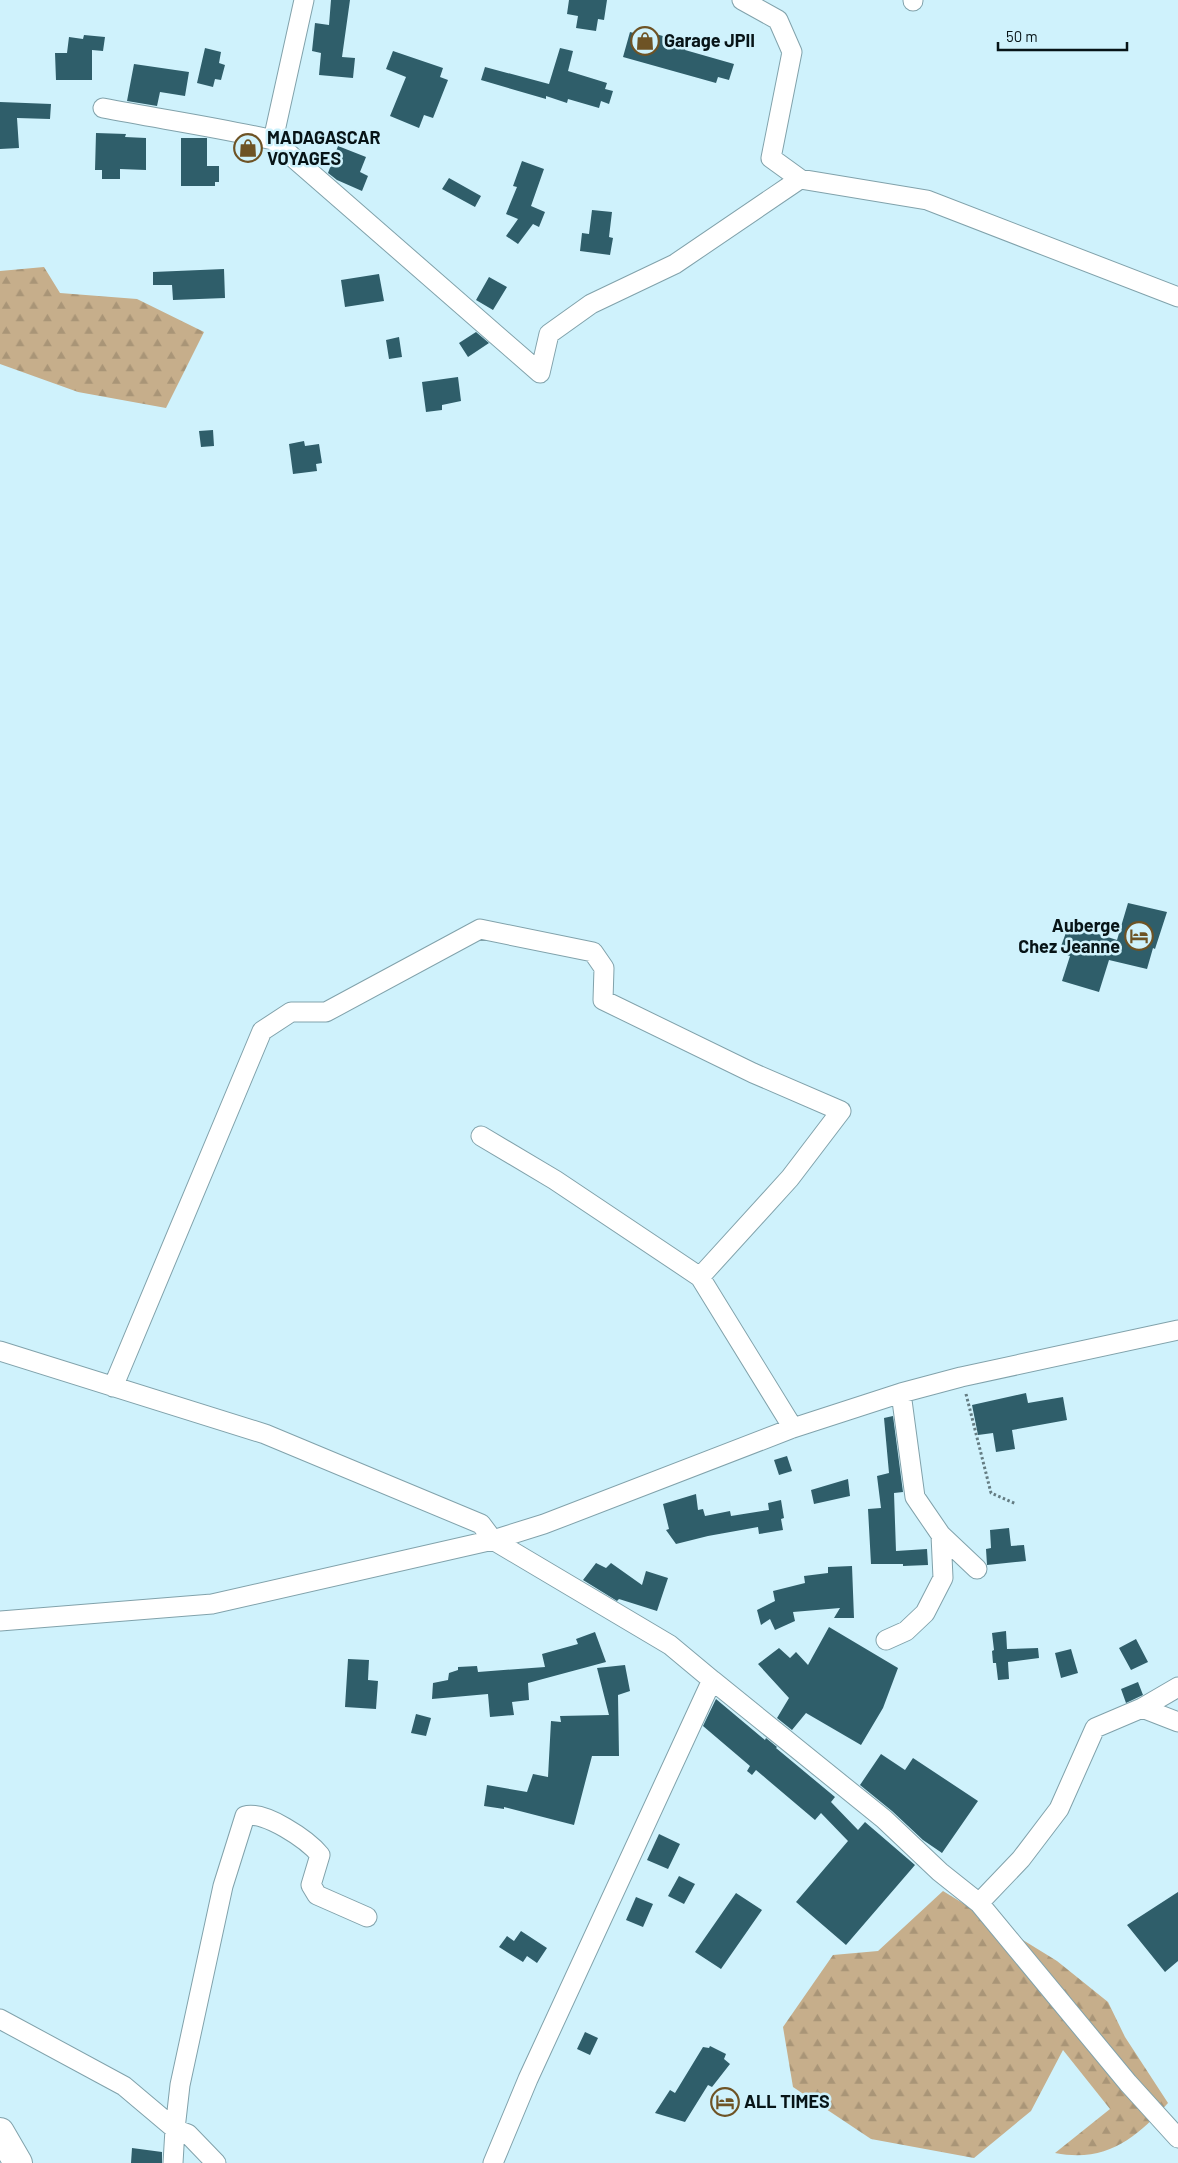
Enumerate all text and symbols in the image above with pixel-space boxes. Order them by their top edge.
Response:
scale bar [998,20,1127,52]
shop icon: Garage JPII [630,26,660,56]
text: 50 m [1006,27,1038,45]
place label: Garage JPII [664,29,755,51]
place label: MADAGASCAR VOYAGES [267,126,381,169]
shop icon: MADAGASCAR VOYAGES [233,133,263,163]
place label: Auberge Chez Jeanne [1018,914,1120,957]
hotel icon: Auberge Chez Jeanne [1124,921,1154,951]
hotel icon: ALL TIMES [710,2087,740,2117]
place label: ALL TIMES [744,2090,830,2112]

